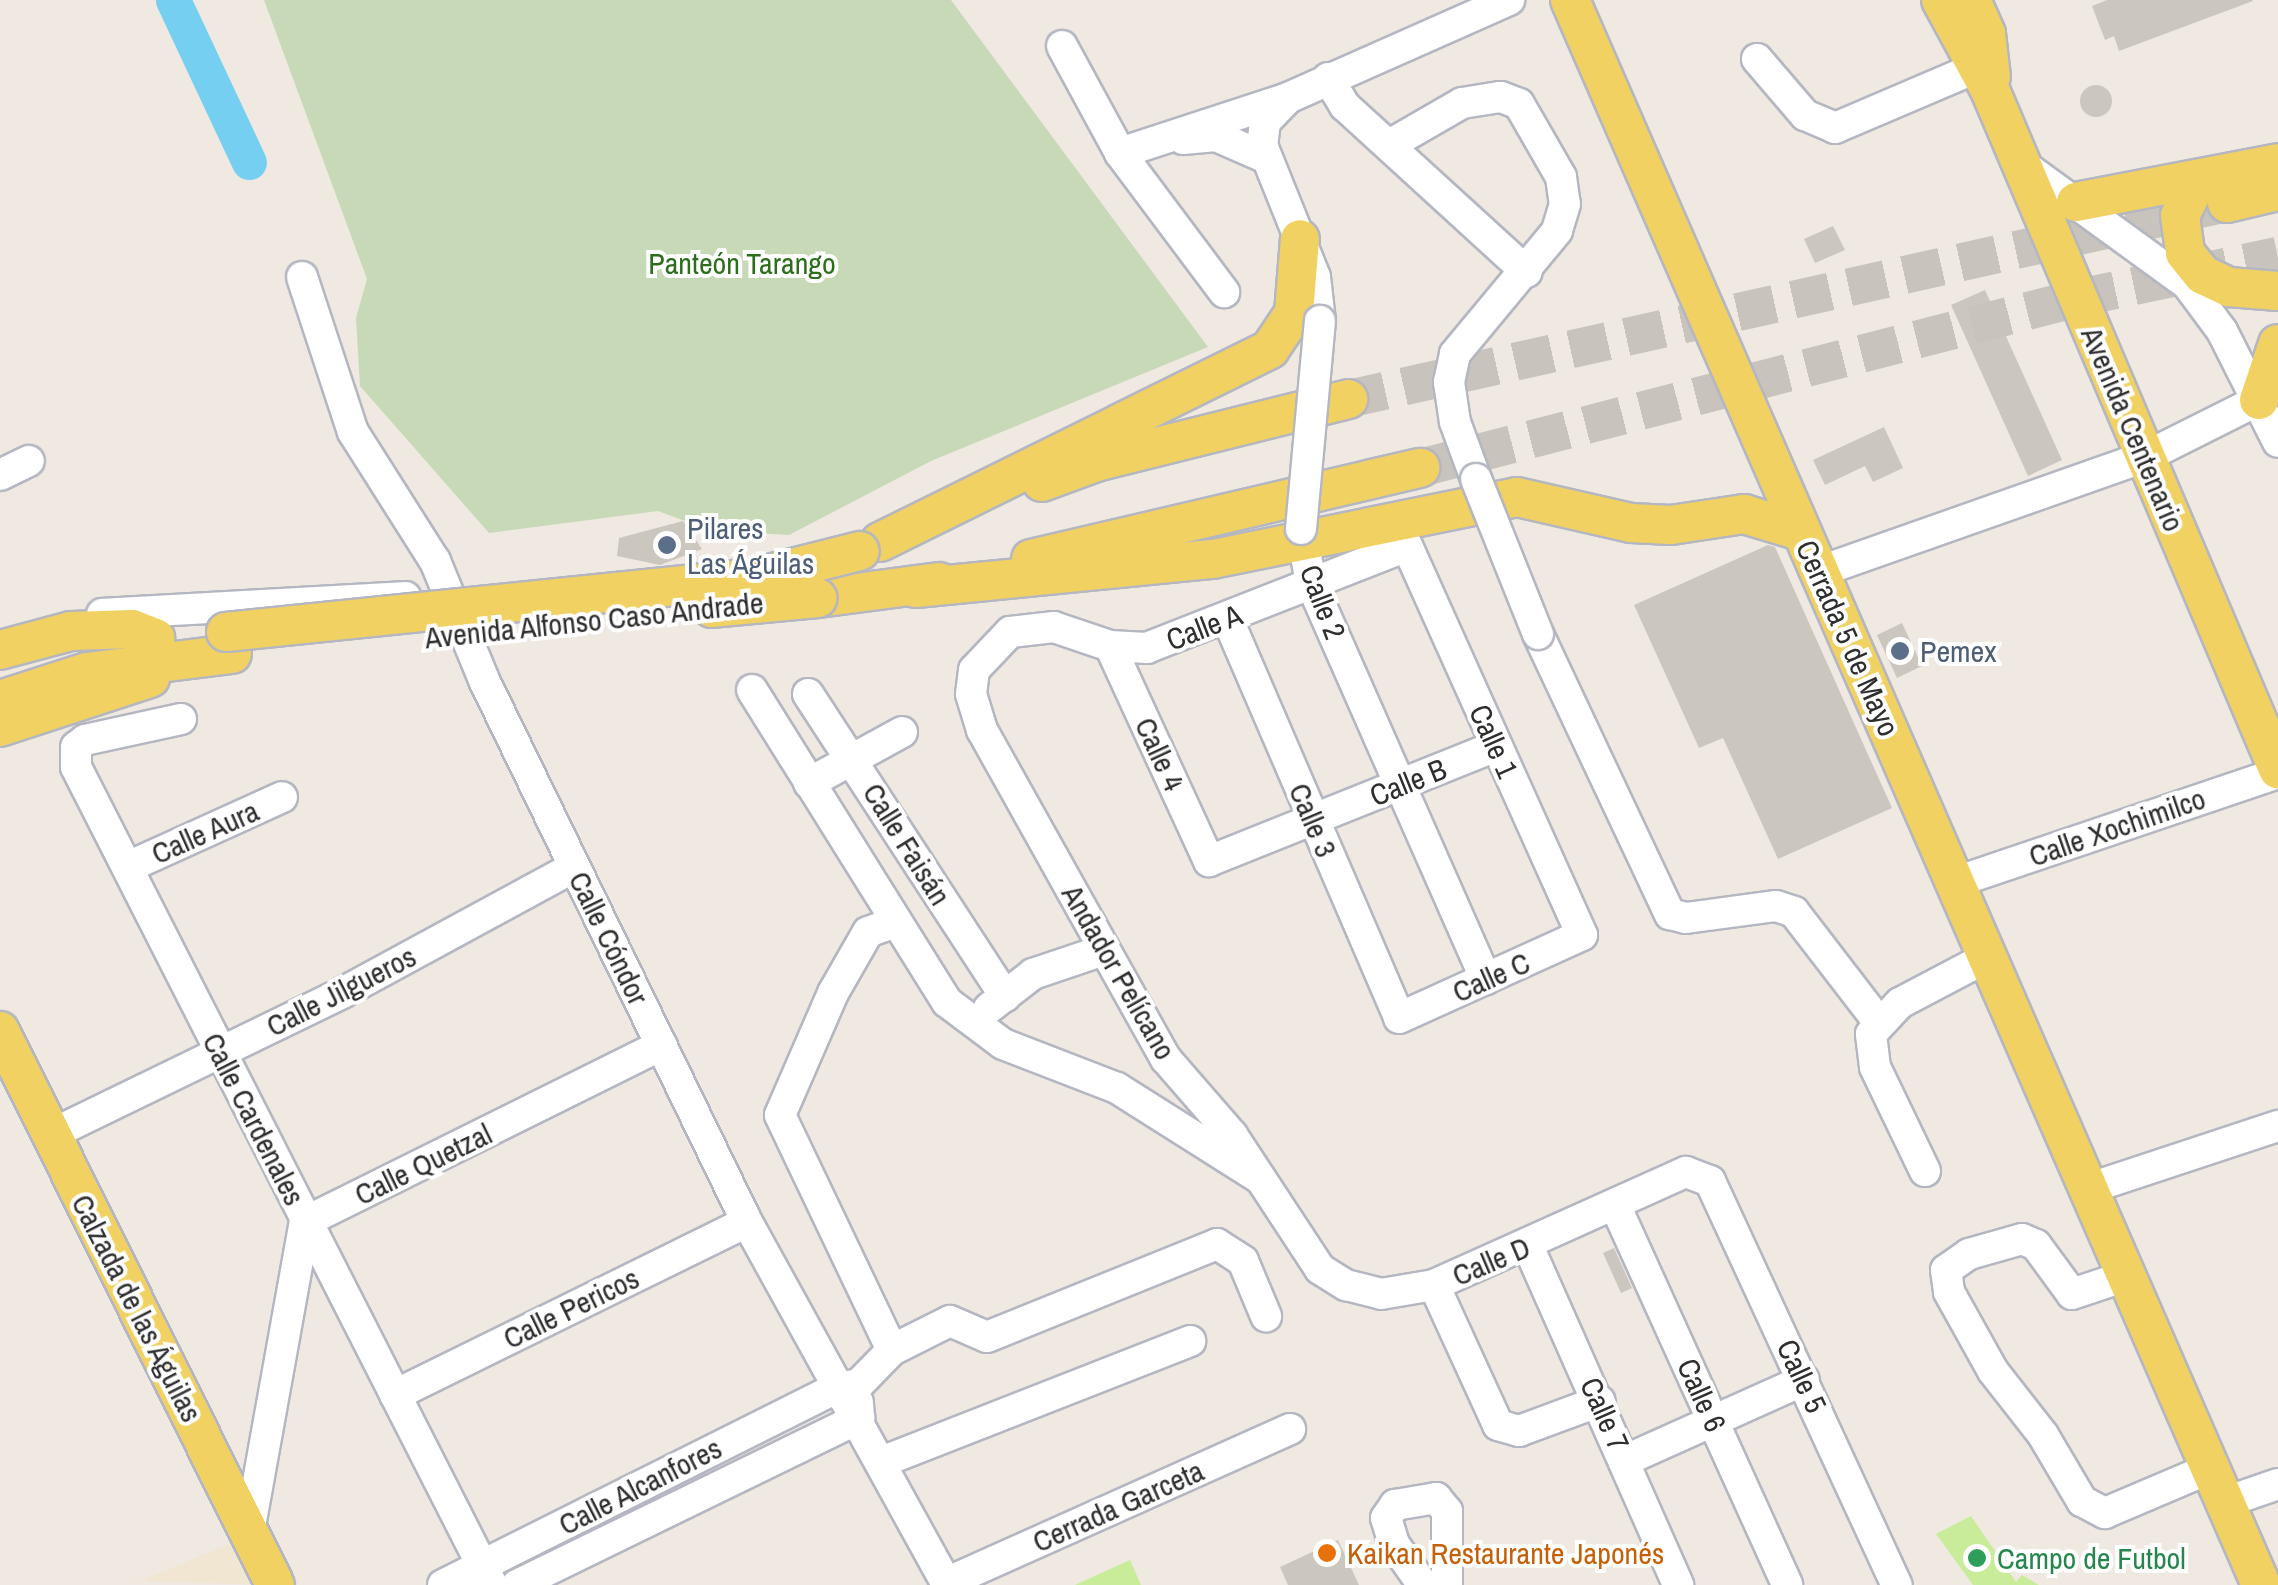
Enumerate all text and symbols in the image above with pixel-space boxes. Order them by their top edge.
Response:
park label: Panteón Tarango [648,245,836,281]
street label: Avenida Centenario [2074,321,2192,537]
place label: Pilares Las Águilas [687,510,816,580]
marker: Pilares Las Águilas [656,534,678,556]
street label: Cerrada 5 de Mayo [1789,534,1907,742]
street label: Calle 2 [1292,560,1354,644]
street label: Avenida Alfonso Caso Andrade [422,584,766,656]
street label: Calle A [1161,596,1247,658]
place label: Pemex [1920,633,1997,669]
marker: Pemex [1889,640,1911,662]
street label: Calle 1 [1462,699,1526,783]
street label: Calle 4 [1128,712,1192,796]
street label: Calle B [1364,750,1452,814]
street label: Calle Faisán [855,776,959,912]
street label: Calle 3 [1281,778,1345,862]
street label: Calle Xochimilco [2024,780,2210,874]
street label: Calle Aura [145,792,265,872]
street label: Calle Cóndor [561,866,657,1010]
street label: Andador Pelícano [1055,878,1183,1066]
street label: Calle Jilgueros [260,938,422,1044]
street label: Calle C [1447,944,1535,1010]
street label: Calle Cardenales [195,1027,313,1211]
street label: Calle Quetzal [349,1115,497,1213]
street label: Calzada de las Águilas [64,1188,210,1428]
street label: Calle D [1447,1229,1535,1293]
street label: Calle Pericos [497,1260,645,1356]
street label: Calle 5 [1770,1334,1834,1418]
street label: Calle 6 [1670,1353,1734,1437]
street label: Calle 7 [1573,1372,1637,1456]
street label: Calle Alcanfores [552,1429,728,1543]
street label: Cerrada Garceta [1027,1452,1209,1560]
place label: Kaikan Restaurante Japonés [1347,1535,1664,1571]
place label: Campo de Futbol [1997,1540,2186,1576]
marker: Kaikan Restaurante Japonés [1316,1542,1338,1564]
marker: Campo de Futbol [1966,1547,1988,1569]

